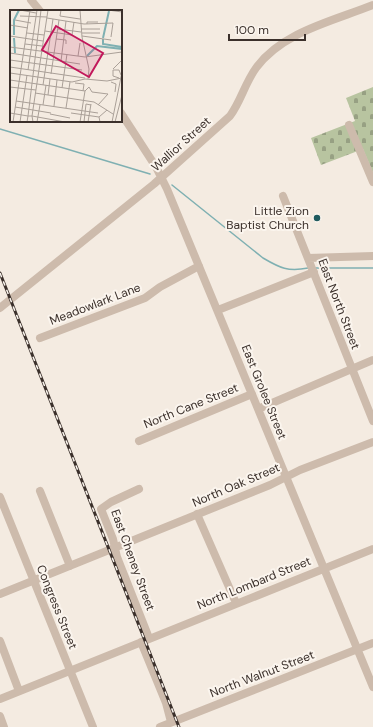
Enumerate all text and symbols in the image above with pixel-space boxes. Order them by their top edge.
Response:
inset map [10,10,122,122]
scale bar [229,16,305,42]
text: 100 m [235,22,269,38]
street label: Wallior Street [148,113,214,175]
place label: Little Zion Baptist Church [226,203,309,233]
marker: Little Zion Baptist Church [312,213,322,223]
street label: East North Street [314,256,364,352]
street label: Meadowlark Lane [47,279,143,329]
street label: East Grolee Street [238,342,290,442]
street label: North Cane Street [141,380,241,432]
street label: North Oak Street [190,459,283,511]
street label: East Cheney Street [107,507,159,613]
street label: North Lombard Street [195,553,314,613]
street label: Congress Street [33,562,81,652]
street label: North Walnut Street [208,647,317,701]

